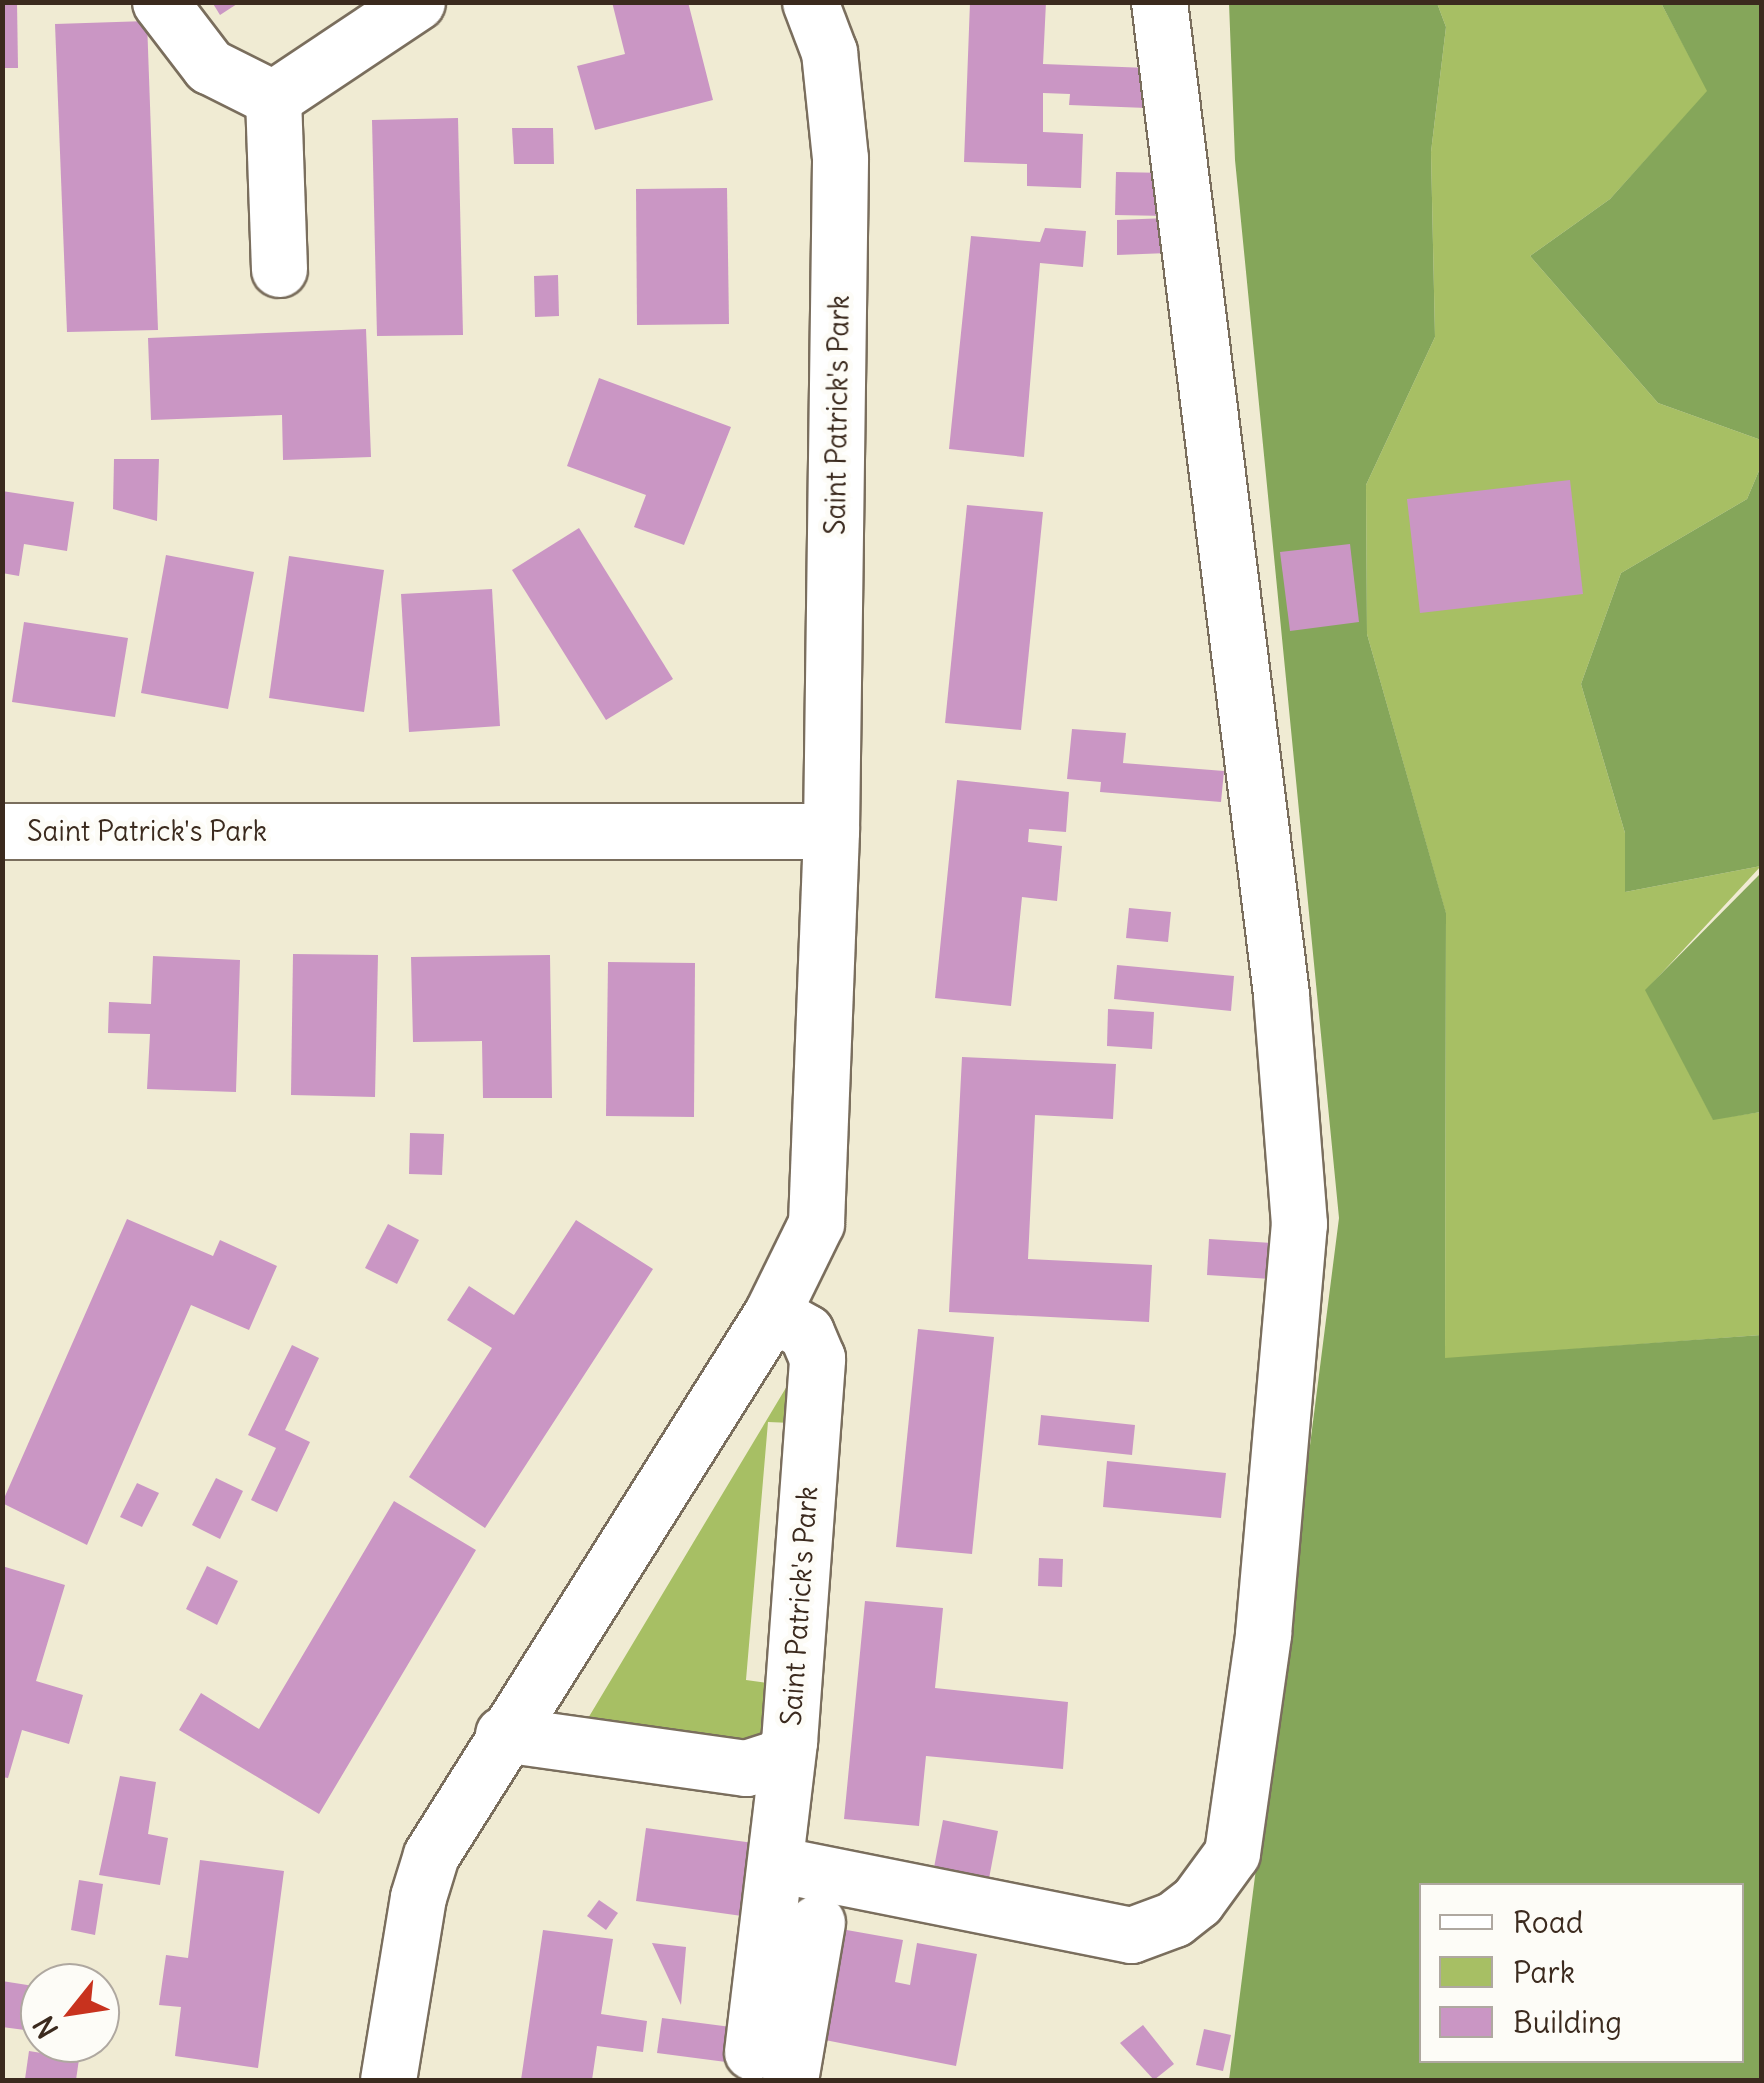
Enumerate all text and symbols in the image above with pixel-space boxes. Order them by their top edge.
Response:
street label: Saint Patrick's Park [818,295,856,535]
street label: Saint Patrick's Park [27,814,267,848]
street label: Saint Patrick's Park [774,1485,824,1727]
legend [1419,1883,1744,2063]
text: Road [1513,1903,1583,1941]
text: Park [1513,1953,1575,1991]
north arrow [20,1963,120,2063]
text: Building [1513,2003,1622,2041]
text: N [25,2010,66,2044]

